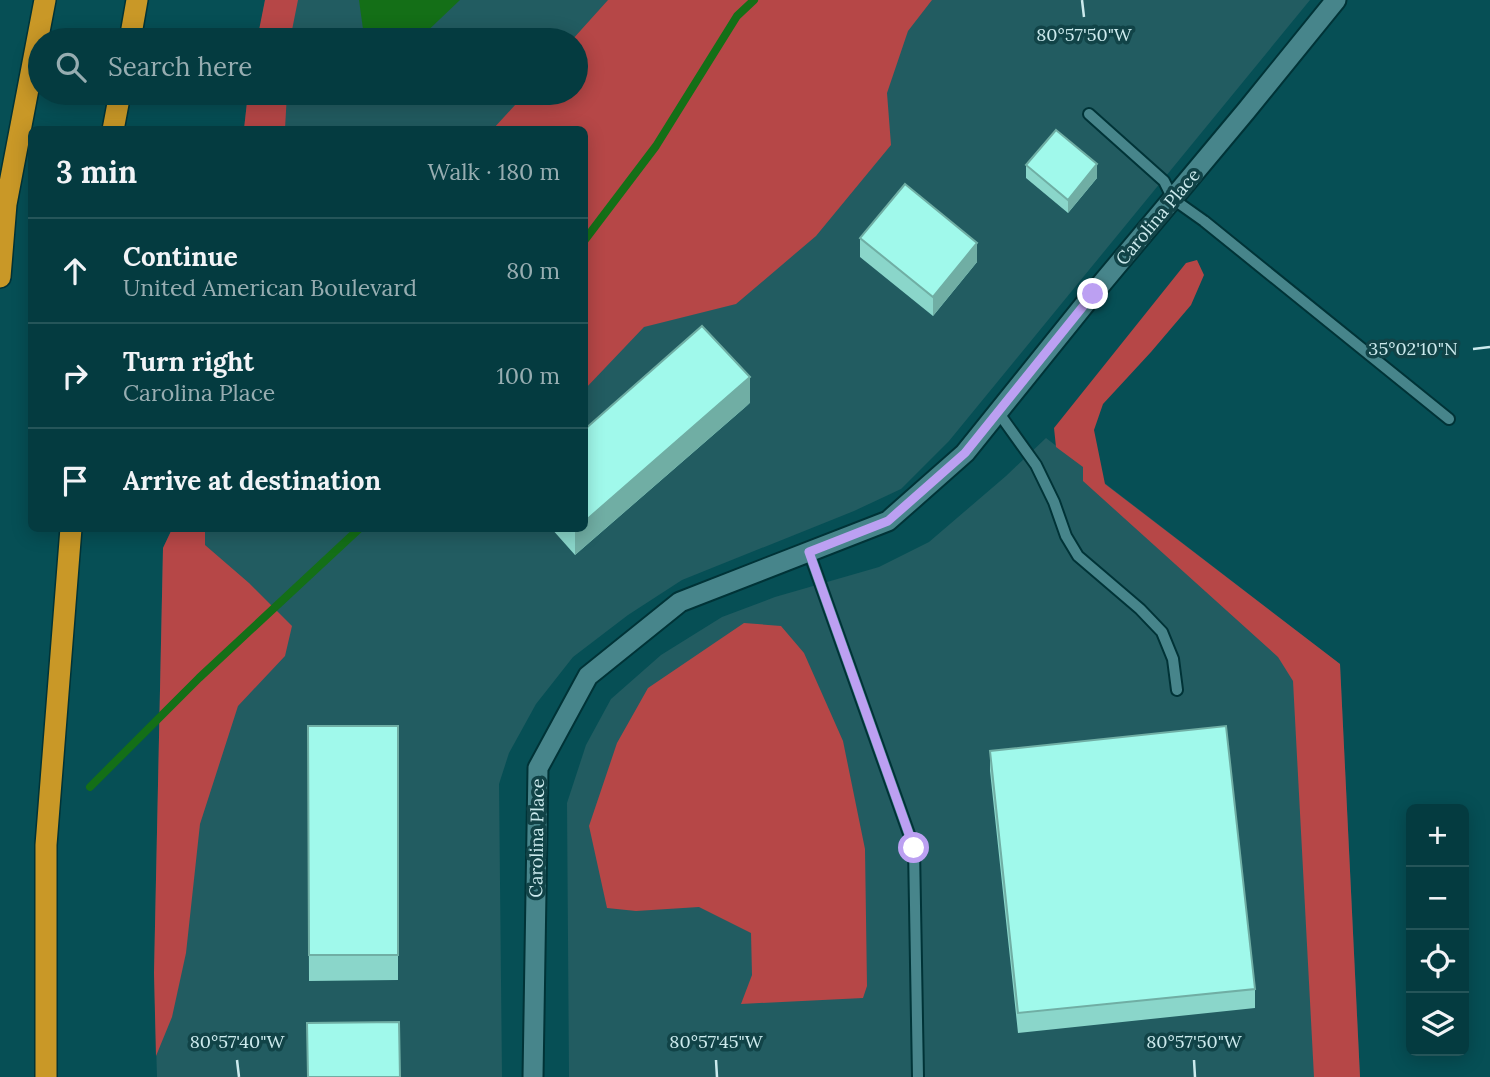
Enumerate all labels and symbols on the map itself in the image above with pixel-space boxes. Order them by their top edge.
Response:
text: 80°57'50"W [1036,23,1133,46]
street label: Carolina Place [1110,163,1205,270]
route end [1077,278,1108,309]
text: 35°02'10"N [1368,337,1458,360]
street label: Carolina Place [524,778,549,898]
route start [898,832,929,863]
text: 80°57'40"W [190,1030,285,1053]
text: 80°57'45"W [669,1030,764,1053]
text: 80°57'50"W [1146,1030,1243,1053]

